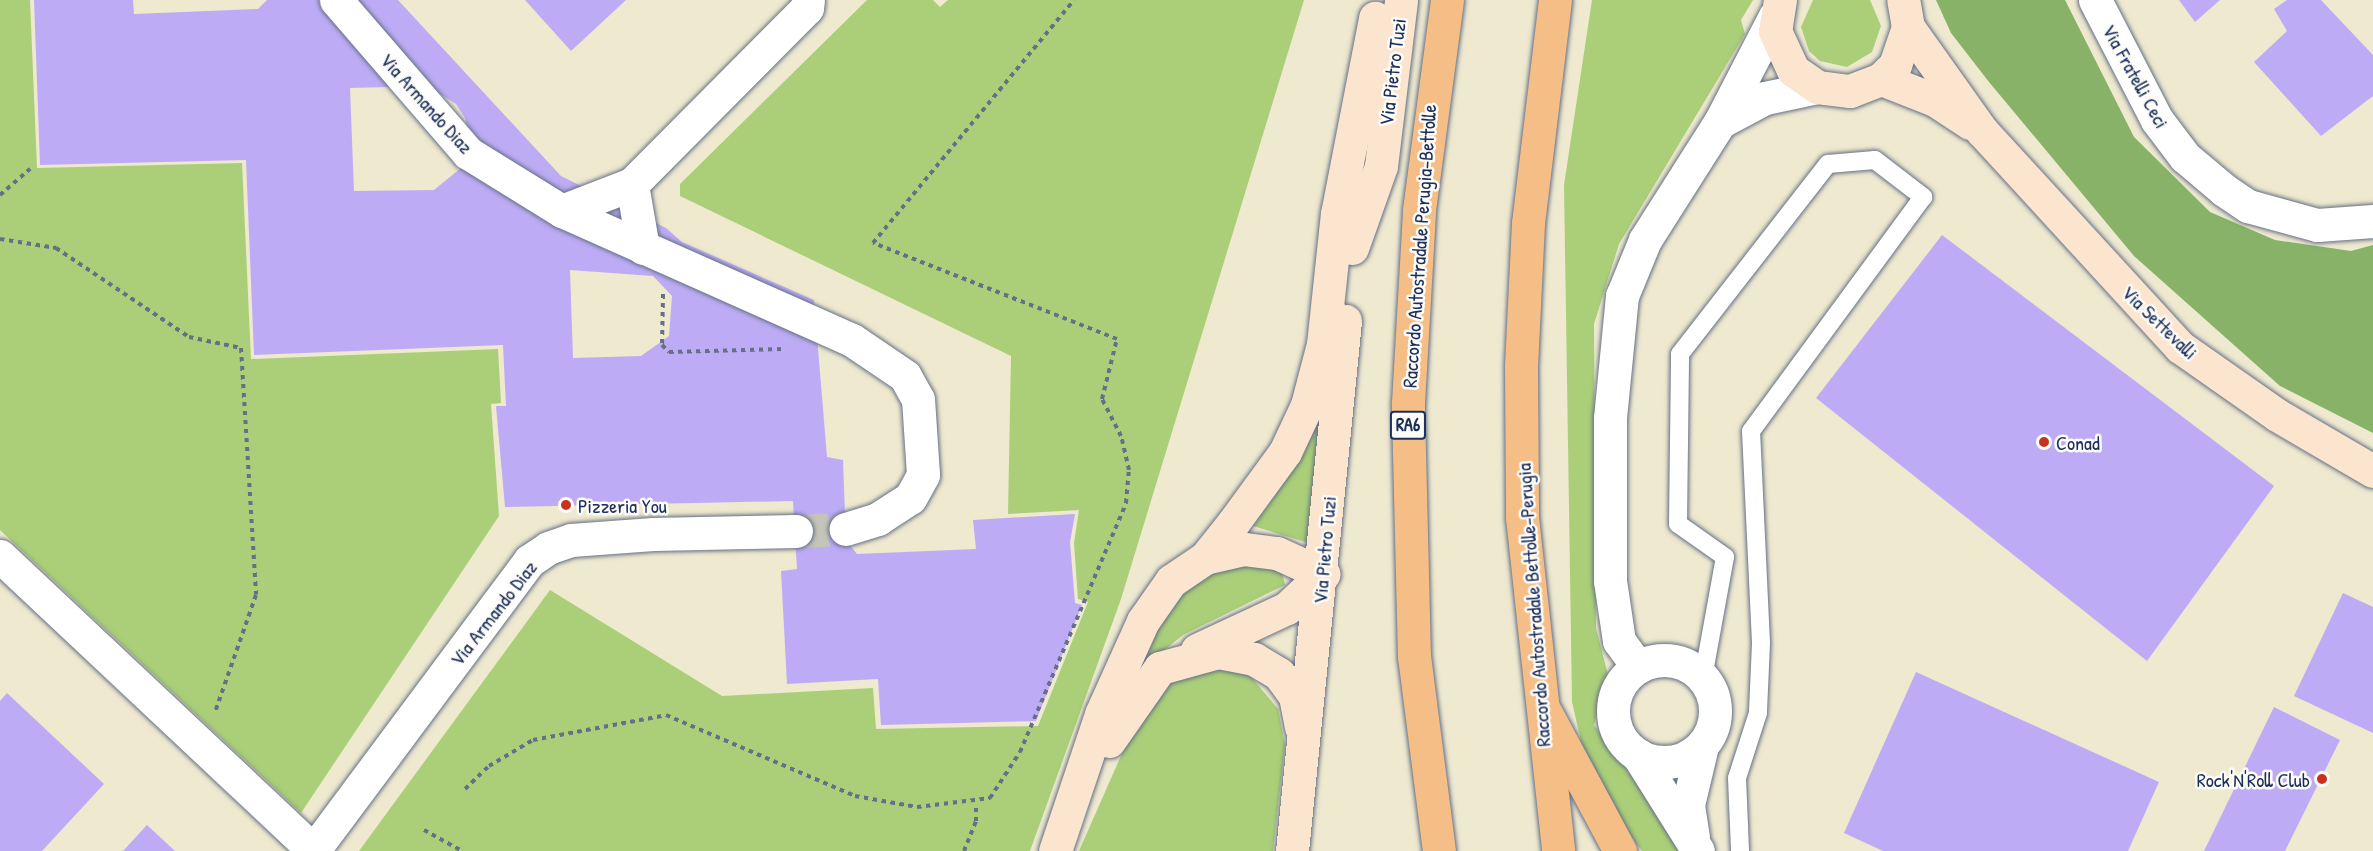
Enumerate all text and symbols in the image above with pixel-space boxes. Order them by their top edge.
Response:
street label: Via Pietro Tuzi [1374,17,1410,127]
street label: Via Fratelli Ceci [2098,20,2174,132]
street label: Via Armando Diaz [376,48,478,158]
street label: Raccordo Autostradale Perugia-Bettolle [1397,103,1441,389]
street label: Via Settevalli [2117,280,2203,364]
road number: RA6 [1388,410,1428,440]
place label: Conad [2056,430,2100,454]
marker: Conad [2037,435,2051,449]
street label: Raccordo Autostradale Bettolle-Perugia [1511,462,1555,748]
place label: Pizzeria You [578,493,667,517]
street label: Via Pietro Tuzi [1307,495,1341,605]
marker: Pizzeria You [559,498,573,512]
street label: Via Armando Diaz [444,556,542,670]
place label: Rock'N'Roll Club [2197,767,2310,791]
marker: Rock'N'Roll Club [2315,772,2329,786]

